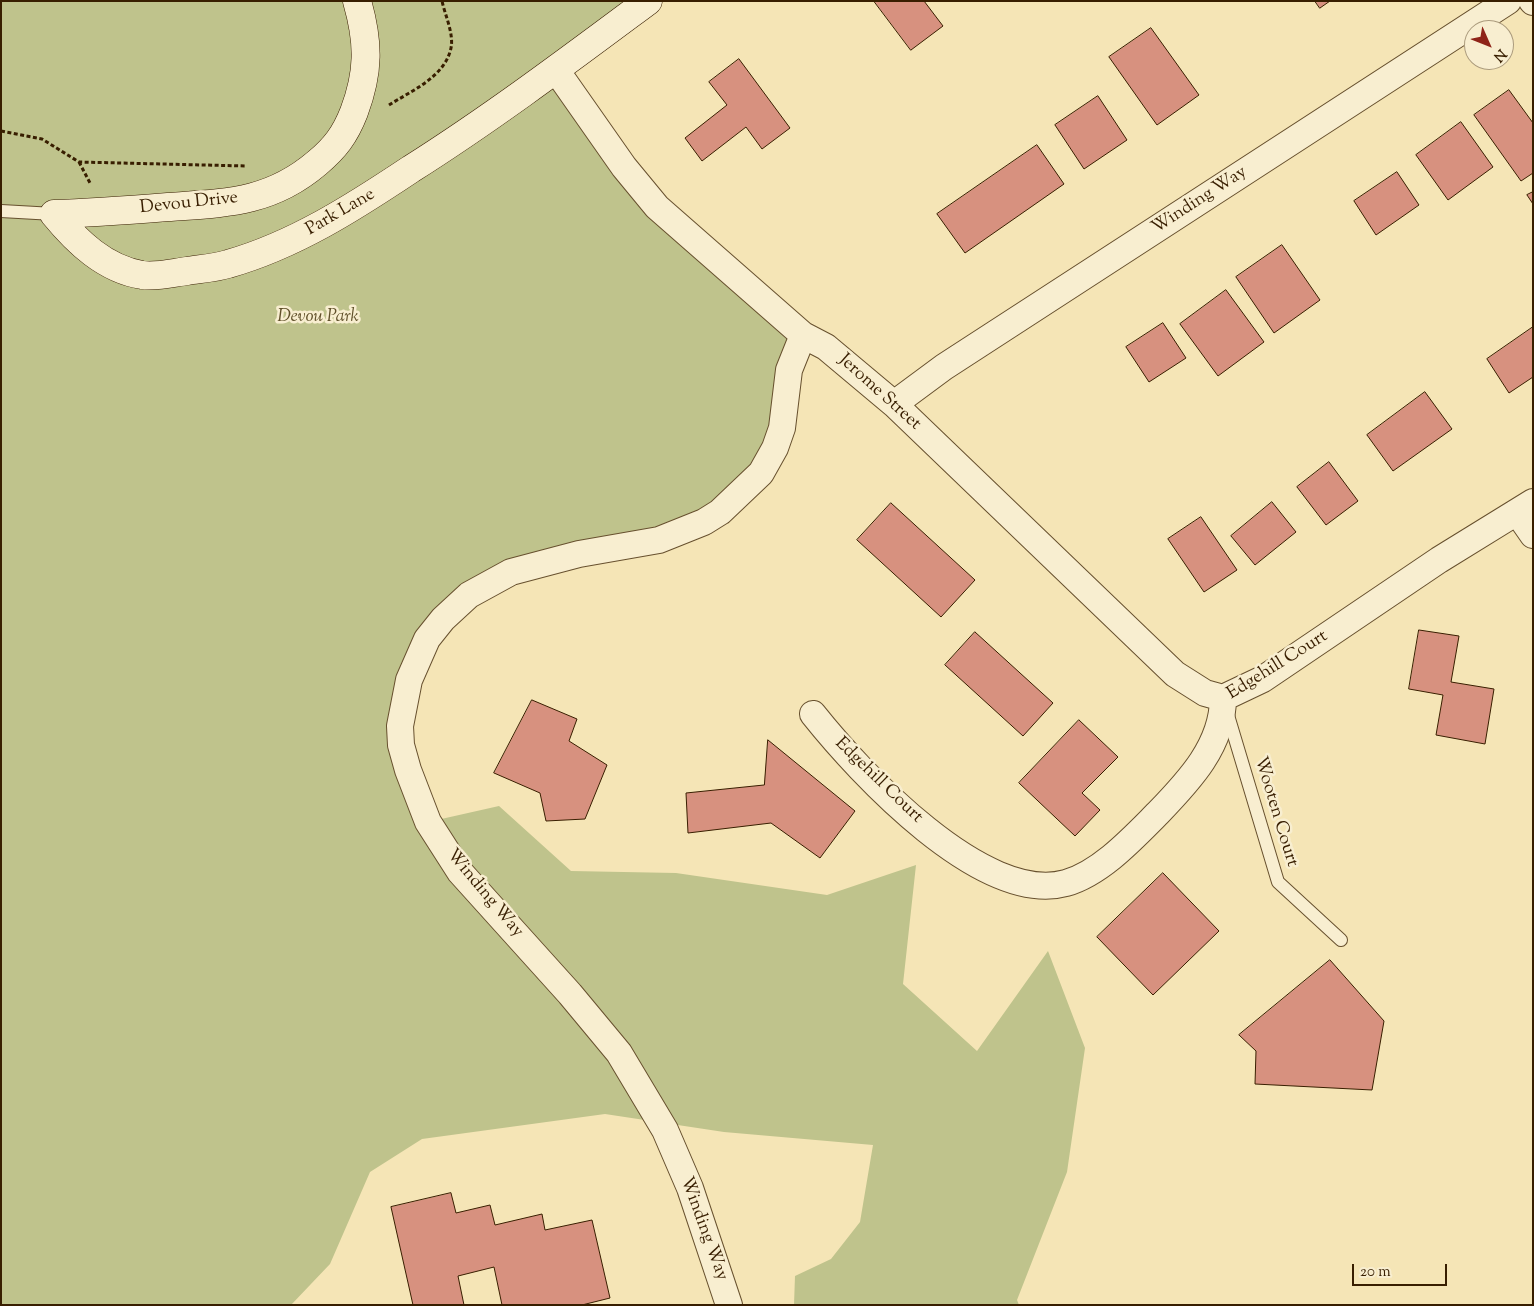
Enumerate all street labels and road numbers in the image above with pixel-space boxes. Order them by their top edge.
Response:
street label: Winding Way [1148,162,1252,240]
street label: Park Lane [303,185,379,241]
street label: Devou Drive [139,188,239,220]
street label: Jerome Street [833,350,925,436]
street label: Edgehill Court [1224,626,1332,706]
street label: Edgehill Court [829,733,927,829]
street label: Wooten Court [1248,754,1302,870]
street label: Winding Way [441,845,527,943]
street label: Winding Way [674,1174,732,1284]

